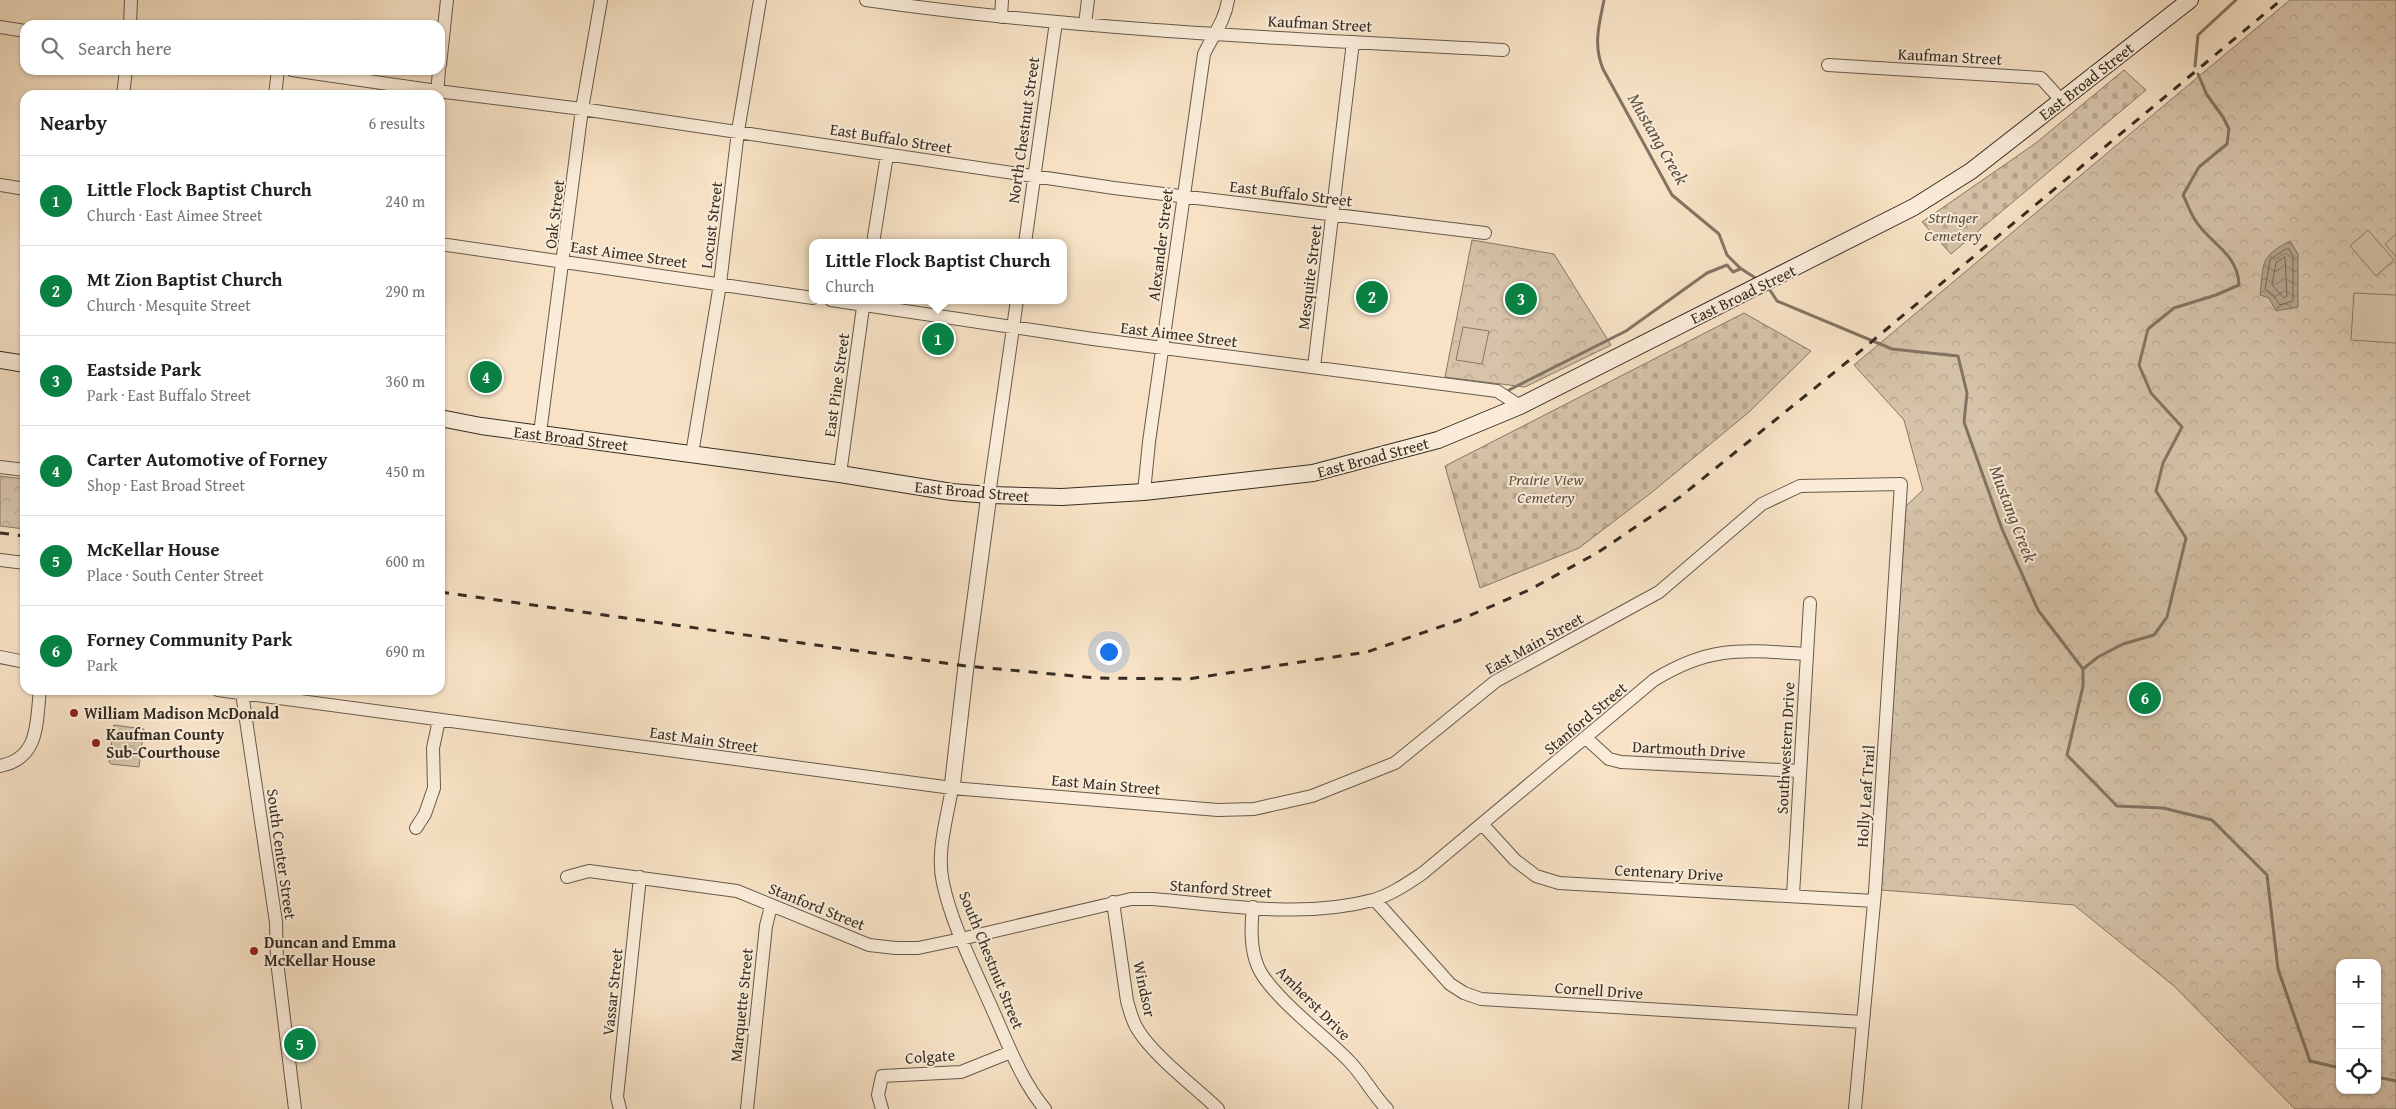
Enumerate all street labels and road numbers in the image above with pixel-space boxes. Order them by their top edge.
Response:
street label: Kaufman Street [1267,8,1373,38]
street label: East Broad Street [2033,36,2139,126]
street label: Kaufman Street [1897,41,2003,71]
street label: North Chestnut Street [1001,55,1045,205]
street label: East Buffalo Street [828,116,954,160]
street label: East Buffalo Street [1228,174,1354,212]
street label: Oak Street [538,178,570,250]
street label: Locust Street [694,180,728,270]
street label: Alexander Street [1141,187,1179,302]
street label: Mesquite Street [1291,223,1327,331]
street label: East Aimee Street [569,234,689,274]
street label: East Broad Street [1686,258,1800,330]
street label: East Aimee Street [1119,315,1239,353]
street label: East Pine Street [817,331,855,439]
street label: East Broad Street [513,419,630,457]
street label: East Broad Street [1314,430,1432,483]
street label: East Broad Street [914,474,1031,508]
street label: East Main Street [1480,606,1588,680]
street label: Stanford Street [1538,676,1632,760]
street label: Southwestern Drive [1770,681,1800,815]
street label: East Main Street [648,720,760,759]
street label: Dartmouth Drive [1632,734,1746,764]
street label: Holly Leaf Trail [1849,743,1881,848]
street label: East Main Street [1050,767,1162,801]
street label: South Center Street [261,787,303,921]
street label: Centenary Drive [1614,857,1724,887]
street label: Stanford Street [1169,872,1273,904]
street label: Stanford Street [765,876,869,936]
street label: South Chestnut Street [953,887,1031,1033]
street label: Marquette Street [723,946,759,1063]
street label: Vassar Street [595,947,629,1037]
street label: Windsor [1127,959,1163,1020]
street label: Amherst Drive [1271,960,1357,1046]
street label: Cornell Drive [1554,975,1644,1005]
street label: Colgate [904,1042,956,1070]

